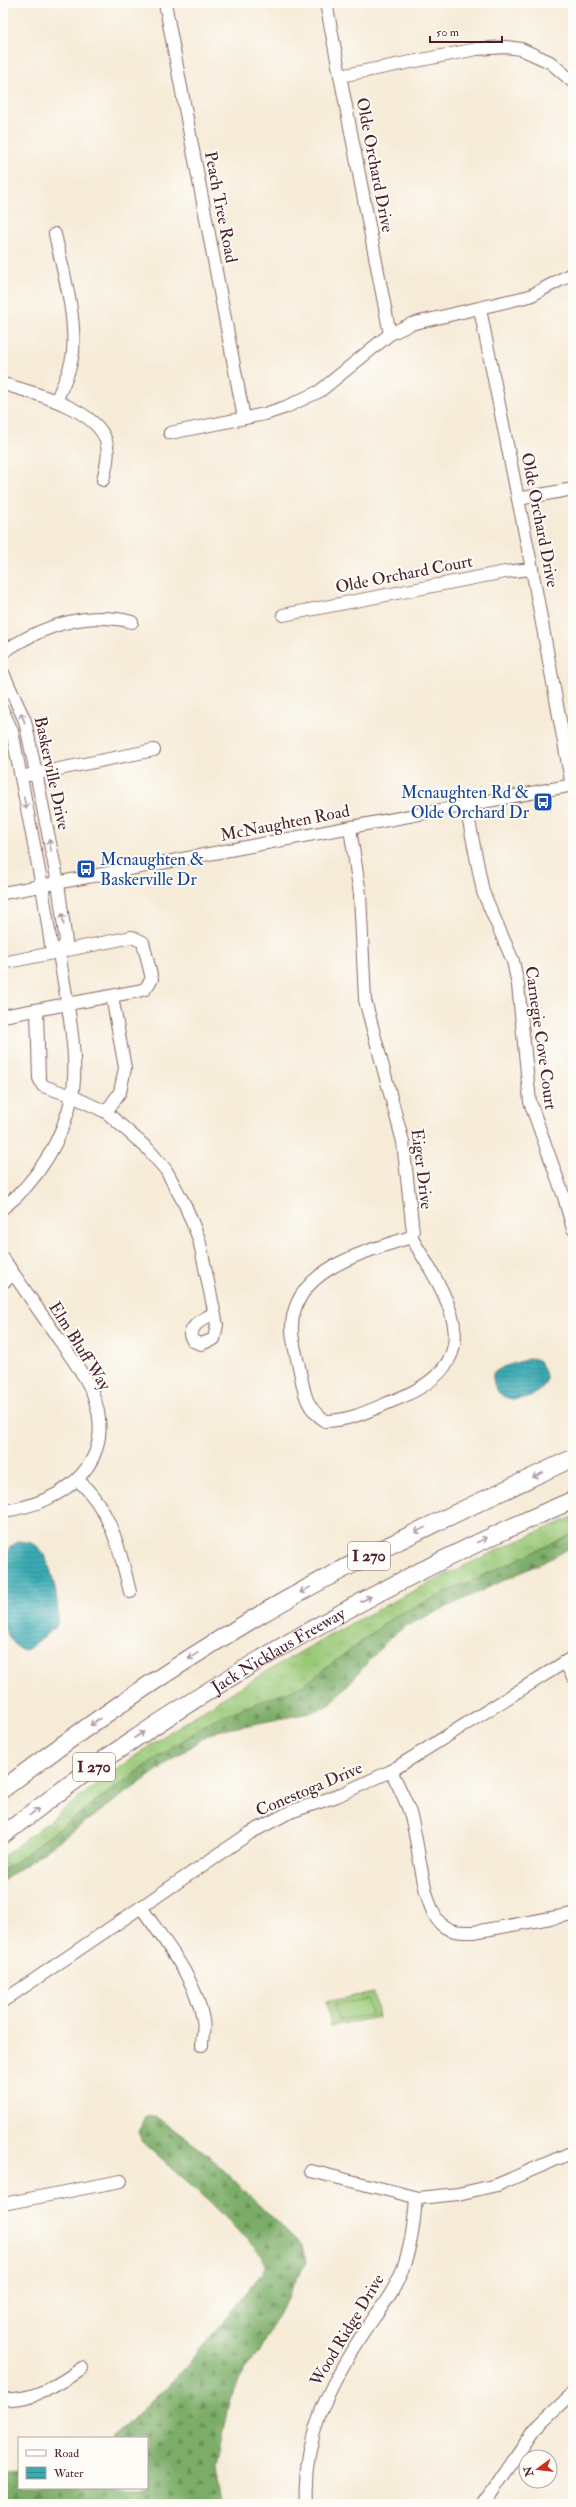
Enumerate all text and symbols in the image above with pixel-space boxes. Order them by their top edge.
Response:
scale bar [430,18,502,44]
text: 50 m [436,25,460,40]
street label: Olde Orchard Drive [352,96,398,234]
street label: Peach Tree Road [200,149,242,265]
street label: Olde Orchard Drive [517,451,563,589]
street label: Olde Orchard Court [334,550,475,598]
one-way arrow [19,712,27,724]
street label: Baskerville Drive [30,714,74,832]
place label: Mcnaughten Rd & Olde Orchard Dr [401,782,530,823]
bus stop icon: Mcnaughten Rd & Olde Orchard Dr [532,791,554,813]
one-way arrow [22,796,30,809]
street label: McNaughten Road [219,800,352,846]
one-way arrow [46,839,54,852]
place label: Mcnaughten & Baskerville Dr [100,849,204,890]
bus stop icon: Mcnaughten & Baskerville Dr [75,858,97,880]
one-way arrow [59,913,67,926]
street label: Carnegie Cove Court [521,965,562,1112]
street label: Eiger Drive [407,1127,437,1211]
street label: Elm Bluff Way [44,1298,116,1395]
one-way arrow [532,1472,544,1479]
one-way arrow [414,1527,426,1534]
one-way arrow [476,1536,488,1543]
road number: I 270 [348,1542,390,1570]
one-way arrow [299,1587,311,1595]
one-way arrow [360,1595,372,1602]
street label: Jack Nicklaus Freeway [206,1602,350,1699]
one-way arrow [187,1653,199,1661]
one-way arrow [90,1718,101,1726]
one-way arrow [134,1731,145,1740]
road number: I 270 [73,1753,115,1781]
street label: Conestoga Drive [253,1757,365,1821]
one-way arrow [28,1807,39,1816]
street label: Wood Ridge Drive [305,2270,389,2391]
legend [18,2437,148,2489]
text: Road [54,2446,79,2461]
north arrow [518,2449,558,2489]
text: N [521,2464,537,2479]
text: Water [53,2466,84,2481]

